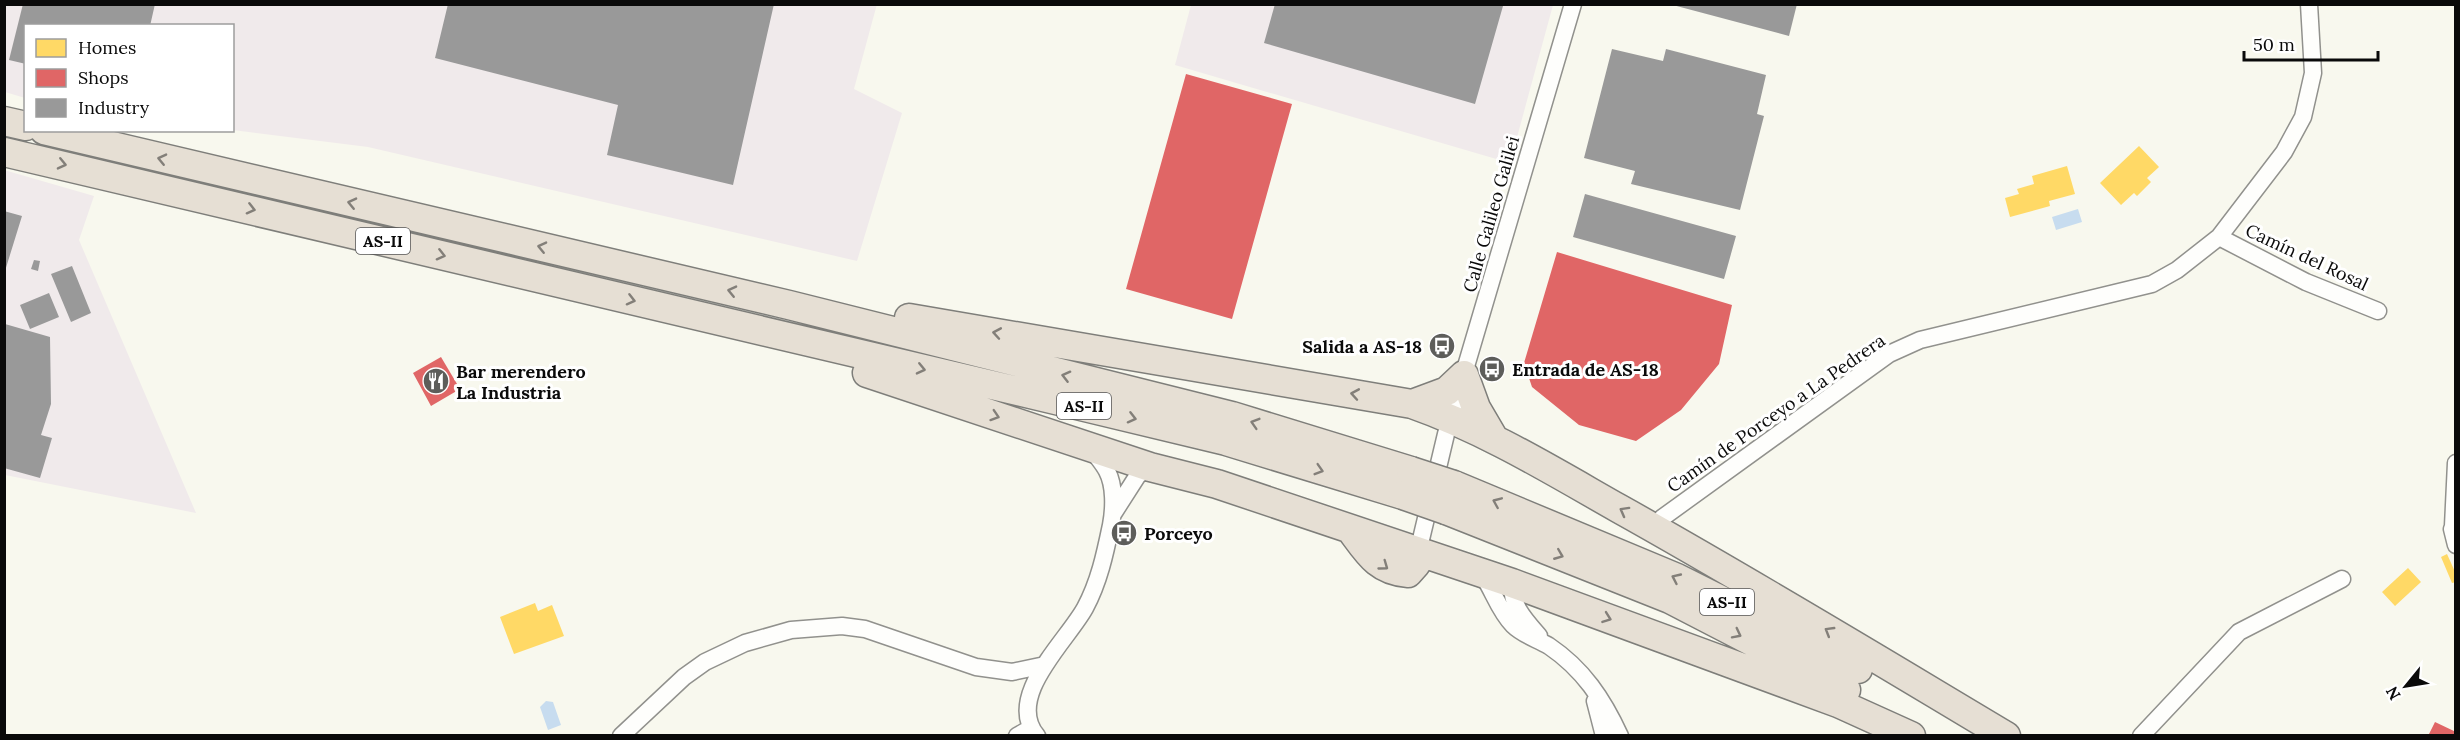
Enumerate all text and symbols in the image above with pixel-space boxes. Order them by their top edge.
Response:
legend [24,24,234,132]
scale bar [2244,24,2378,62]
text: 50 m [2253,33,2295,56]
text: Homes [78,36,136,59]
text: Shops [78,66,129,89]
text: Industry [78,96,150,119]
street label: Calle Galileo Galilei [1458,133,1524,295]
one-way arrow [157,153,167,166]
one-way arrow [56,157,66,170]
one-way arrow [347,197,357,210]
one-way arrow [246,201,256,214]
street label: Camín del Rosal [2242,218,2372,296]
road number: AS-II [356,228,410,254]
one-way arrow [537,242,547,255]
one-way arrow [436,247,446,260]
one-way arrow [727,286,737,299]
one-way arrow [625,293,635,306]
one-way arrow [992,327,1002,340]
street label: Camín de Porceyo a La Pedrera [1663,329,1889,497]
bus stop icon: Salida a AS-18 [1427,331,1457,361]
place label: Salida a AS-18 [1302,335,1422,358]
bus stop icon: Entrada de AS-18 [1477,354,1507,384]
place label: Entrada de AS-18 [1512,358,1659,381]
place label: Bar merendero La Industria [456,360,586,404]
one-way arrow [916,361,926,374]
restaurant icon: Bar merendero La Industria [421,366,451,396]
one-way arrow [1061,370,1071,383]
one-way arrow [1350,388,1360,401]
road number: AS-II [1057,393,1111,419]
one-way arrow [989,408,1000,421]
one-way arrow [1126,411,1136,424]
one-way arrow [1250,418,1261,430]
one-way arrow [1314,463,1324,475]
one-way arrow [1492,497,1503,509]
one-way arrow [1620,507,1631,518]
bus stop icon: Porceyo [1109,518,1139,548]
place label: Porceyo [1144,522,1213,545]
one-way arrow [1553,548,1564,560]
one-way arrow [1378,559,1389,570]
one-way arrow [1672,573,1683,585]
road number: AS-II [1700,589,1754,615]
one-way arrow [1601,611,1611,624]
one-way arrow [1731,627,1741,638]
one-way arrow [1825,627,1835,638]
north arrow [2376,656,2436,716]
text: N [2381,683,2405,704]

